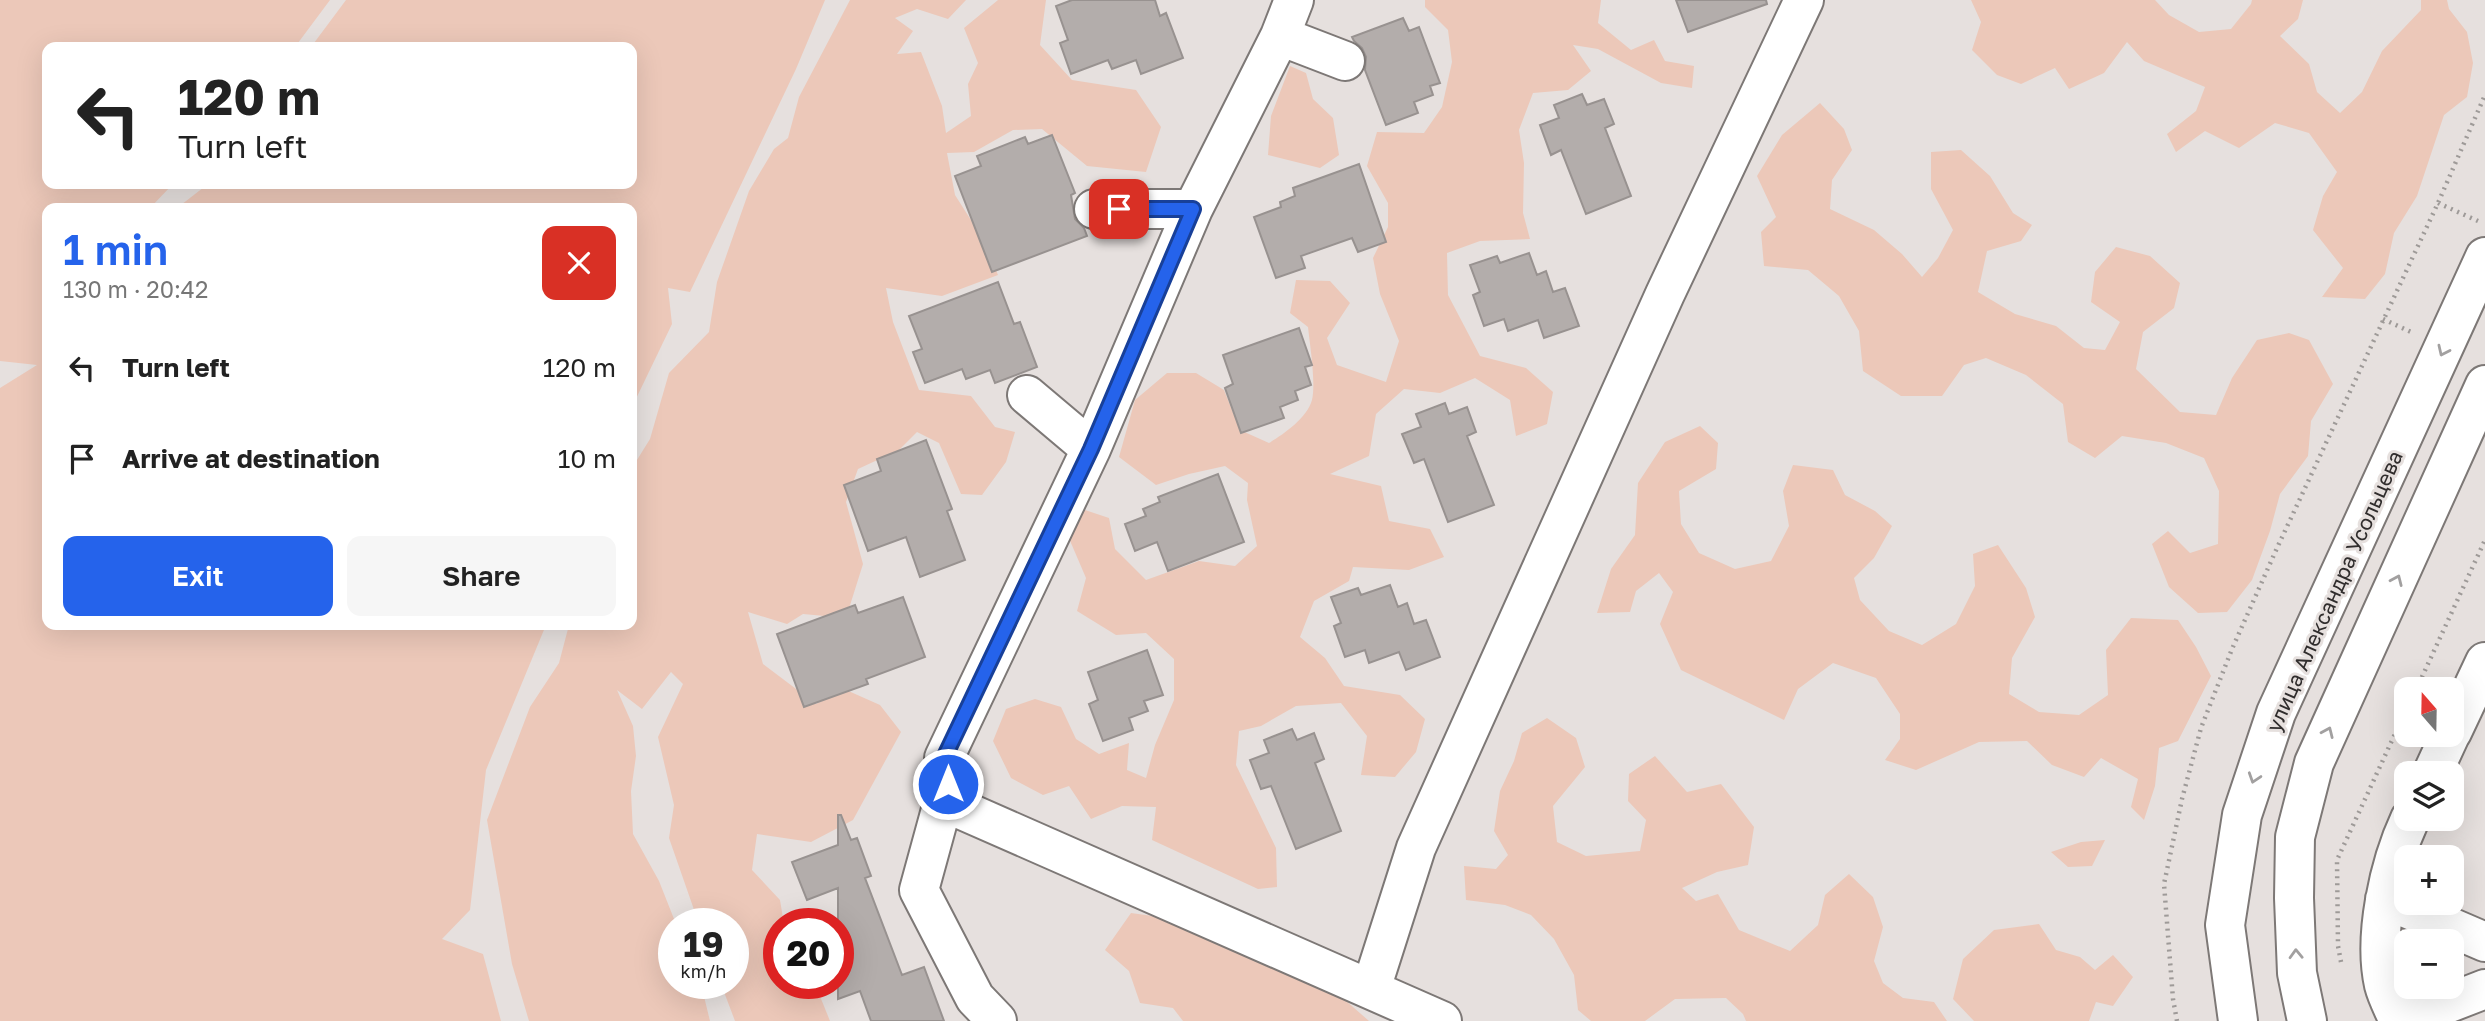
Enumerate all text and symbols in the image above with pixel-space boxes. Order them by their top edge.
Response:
text: 120 m [178,67,320,126]
icon: left [63,70,154,161]
text: Turn left [178,127,307,165]
pin [1089,179,1149,239]
icon: arrive [1100,190,1138,228]
text: 1 min [63,224,168,274]
button: close [542,226,616,300]
text: 130 m · 20:42 [63,275,208,303]
one-way arrow [2437,344,2451,356]
icon: left [63,349,101,387]
text: Turn left [122,352,230,383]
text: 120 m [543,352,616,383]
icon: arrive [63,440,101,478]
text: Arrive at destination [122,443,380,474]
text: 10 m [558,443,616,474]
street label: улица Александра Усольцева [2260,446,2408,736]
button: Exit [63,536,333,616]
button: Share [347,536,616,616]
one-way arrow [2389,575,2403,587]
north arrow [2394,677,2464,747]
map controls [2394,677,2464,999]
one-way arrow [2320,727,2334,739]
position arrow [911,747,985,821]
button: layers [2394,761,2464,831]
one-way arrow [2248,772,2263,784]
button: + [2394,845,2464,915]
speed limit sign: 20 [763,908,854,999]
text: 19 [683,923,724,965]
button: − [2394,929,2464,999]
one-way arrow [2288,948,2303,959]
text: km/h [681,960,726,982]

